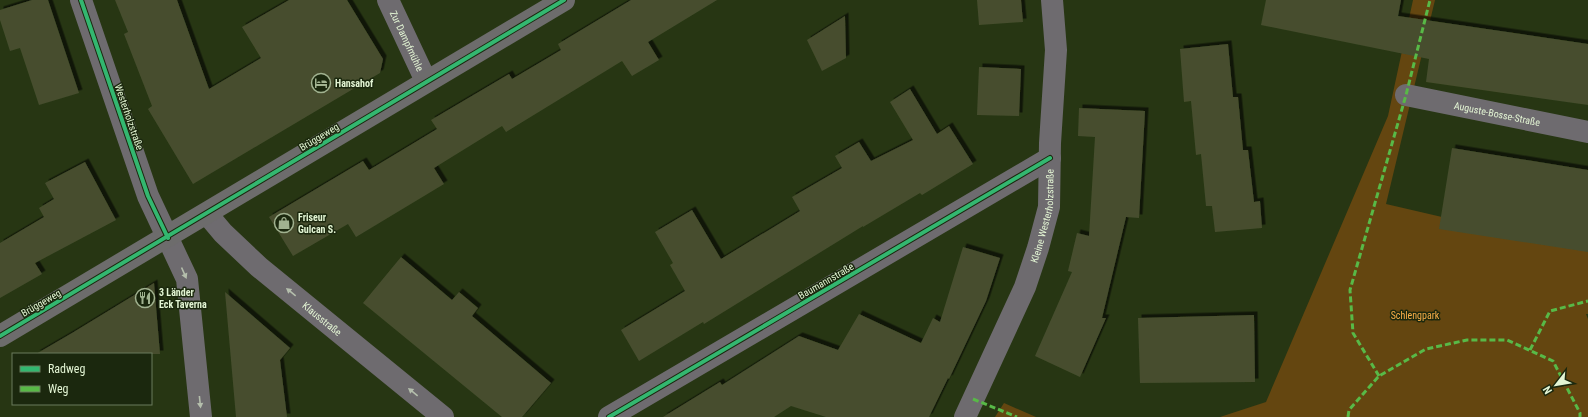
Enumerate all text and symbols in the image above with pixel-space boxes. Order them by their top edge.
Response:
street label: Zur Dampfmühle [388,9,426,73]
hotel icon: Hansahof [310,72,332,94]
place label: Hansahof [335,78,374,89]
street label: Westerholzstraße [113,83,146,152]
street label: Auguste-Bosse-Straße [1453,99,1541,128]
street label: Brüggeweg [297,121,341,153]
street label: Kleine Westerholzstraße [1028,169,1055,264]
shop icon: Friseur Gulcan S. [273,212,295,234]
place label: Friseur Gulcan S. [298,212,336,235]
street label: Baumannstraße [796,261,856,301]
one-way arrow [181,268,187,279]
street label: Brüggeweg [19,287,63,319]
restaurant icon: 3 Länder Eck Taverna [134,287,156,309]
place label: 3 Länder Eck Taverna [159,287,207,310]
one-way arrow [285,288,296,297]
street label: Klausstraße [301,299,344,338]
park label: Schlengpark [1391,310,1440,321]
legend [12,353,152,405]
text: Radweg [48,362,85,376]
north arrow [1536,365,1576,405]
text: Weg [48,382,69,396]
text: N [1540,383,1555,396]
one-way arrow [408,388,419,397]
one-way arrow [196,396,203,408]

